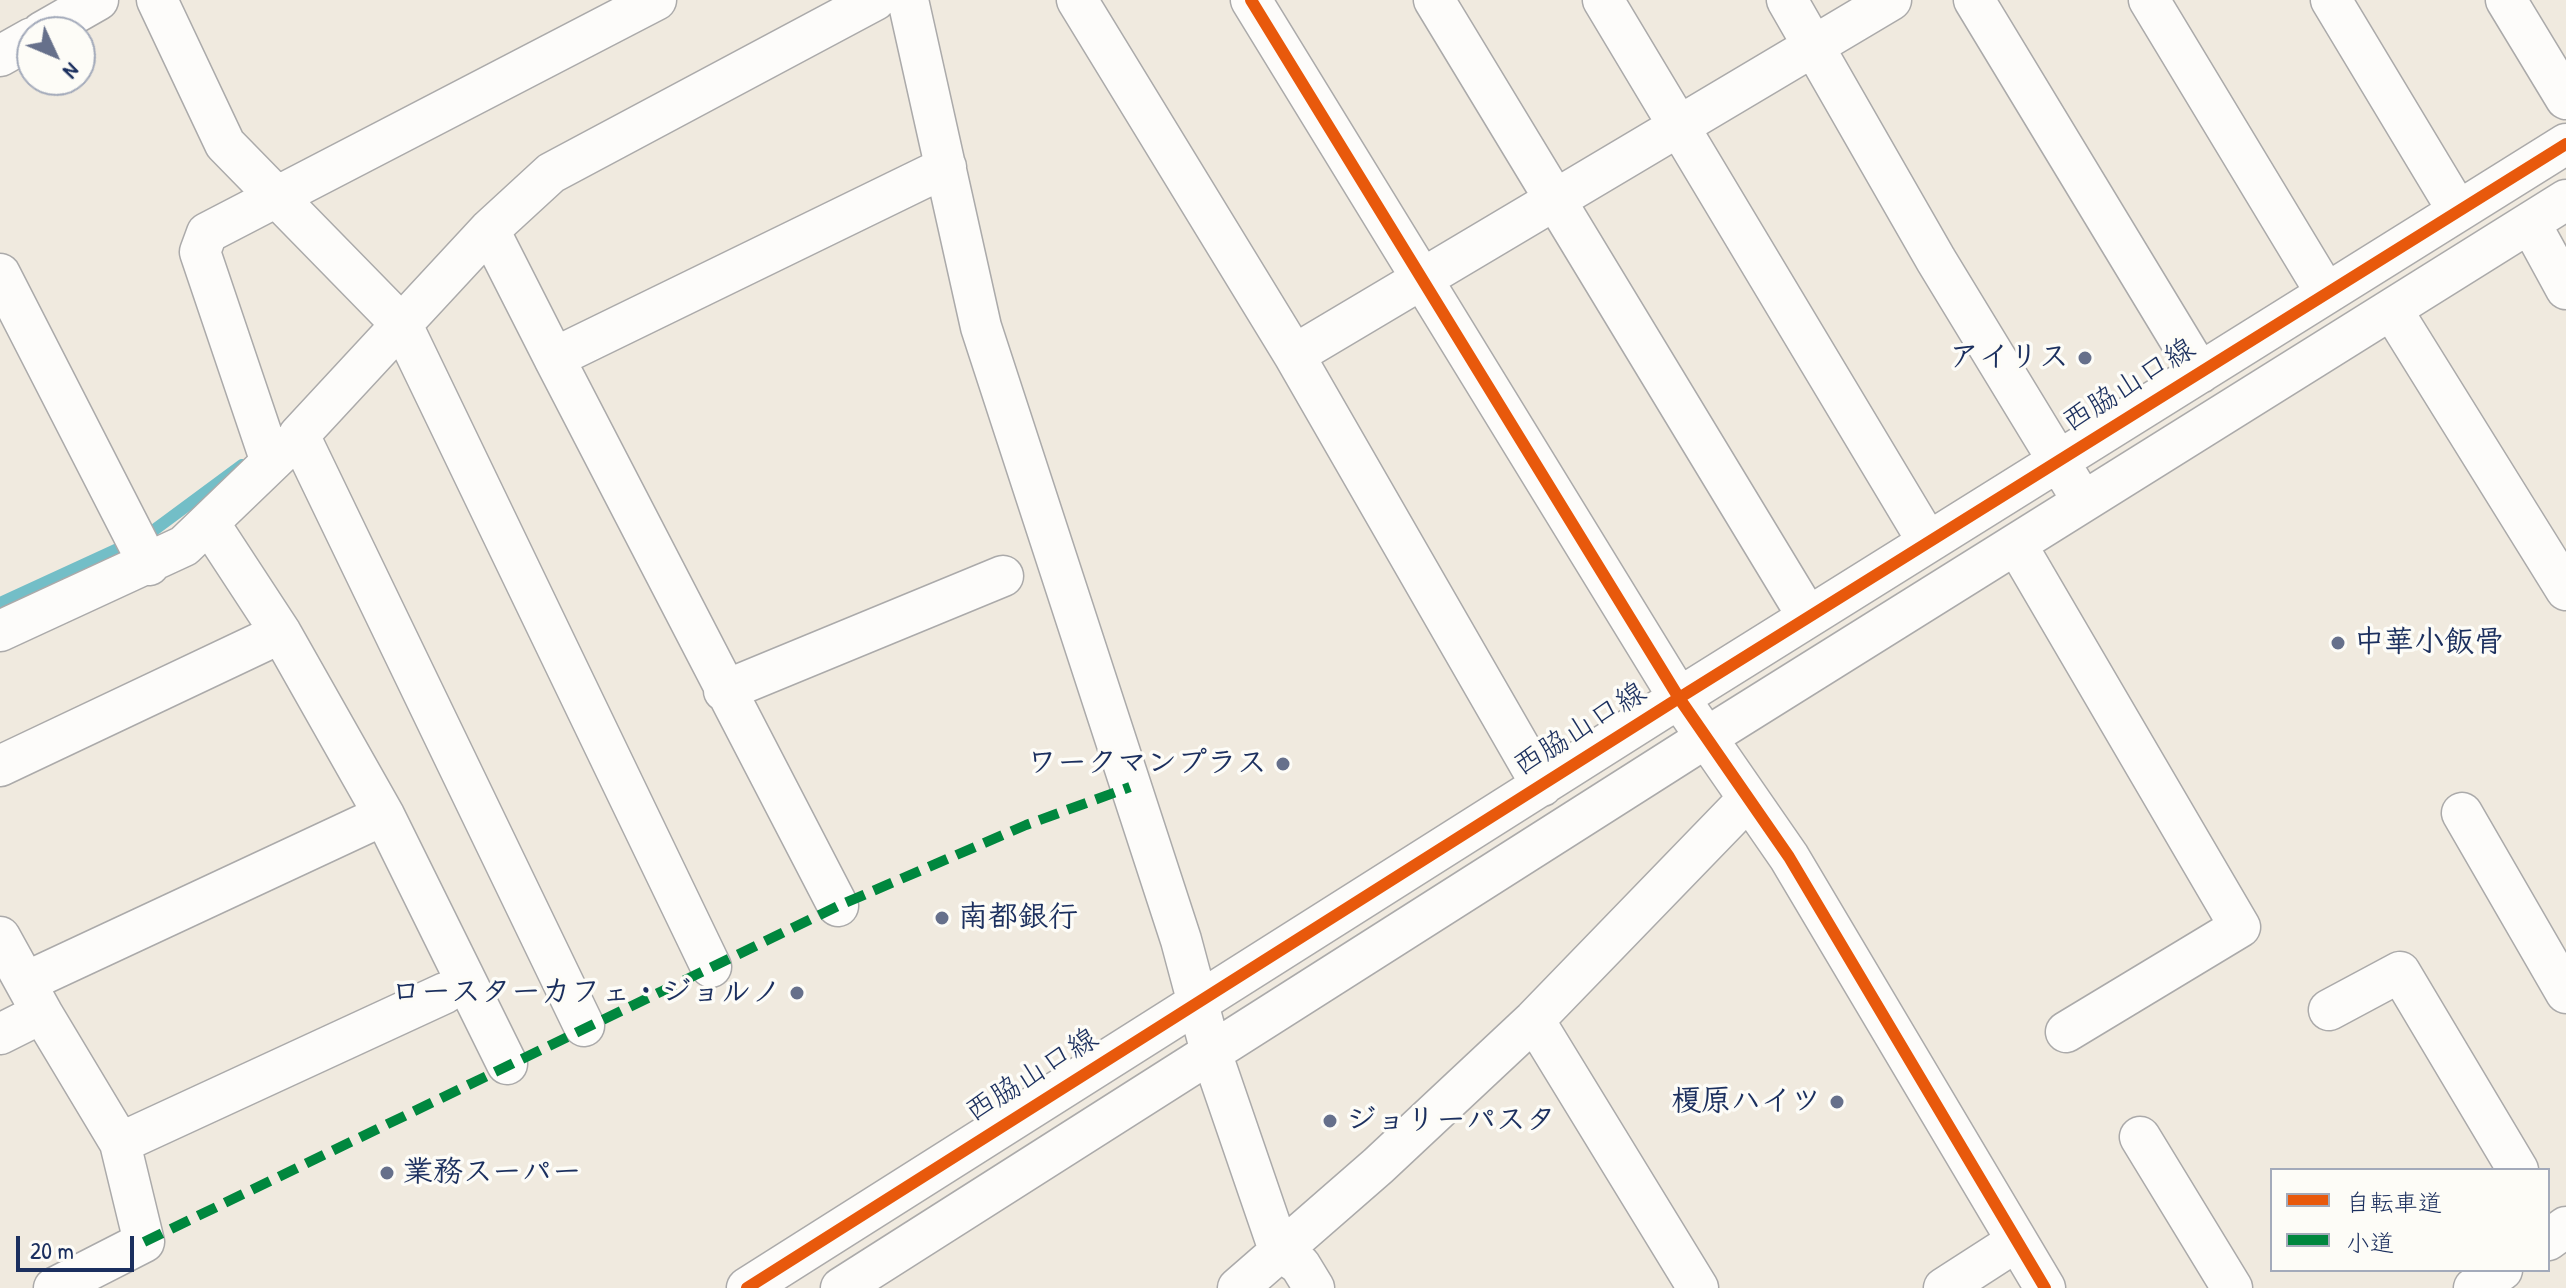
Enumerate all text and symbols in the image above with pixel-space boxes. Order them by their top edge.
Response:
north arrow [16,16,96,96]
text: N [57,57,87,86]
street label: 西脇山口線 [2056,331,2202,441]
place label: アイリス [1949,340,2069,376]
marker: アイリス [2076,349,2094,367]
place label: 中華小飯骨 [2354,625,2504,661]
marker: 中華小飯骨 [2329,634,2347,652]
street label: 西脇山口線 [1507,675,1653,785]
place label: ワークマンプラス [1027,746,1267,782]
marker: ワークマンプラス [1274,755,1292,773]
place label: 南都銀行 [958,900,1078,936]
marker: 南都銀行 [933,909,951,927]
place label: ロースターカフェ・ジョルノ [391,975,781,1011]
marker: ロースターカフェ・ジョルノ [788,984,806,1002]
street label: 西脇山口線 [959,1021,1105,1131]
place label: 榎原ハイツ [1671,1084,1821,1120]
marker: 榎原ハイツ [1828,1093,1846,1111]
place label: ジョリーパスタ [1346,1103,1556,1139]
marker: ジョリーパスタ [1321,1112,1339,1130]
place label: 業務スーパー [403,1155,582,1191]
marker: 業務スーパー [378,1164,396,1182]
legend [2270,1168,2550,1272]
text: 自転車道 [2346,1186,2442,1218]
scale bar [20,1220,138,1270]
text: 小道 [2346,1226,2394,1258]
text: 20 m [30,1234,74,1266]

